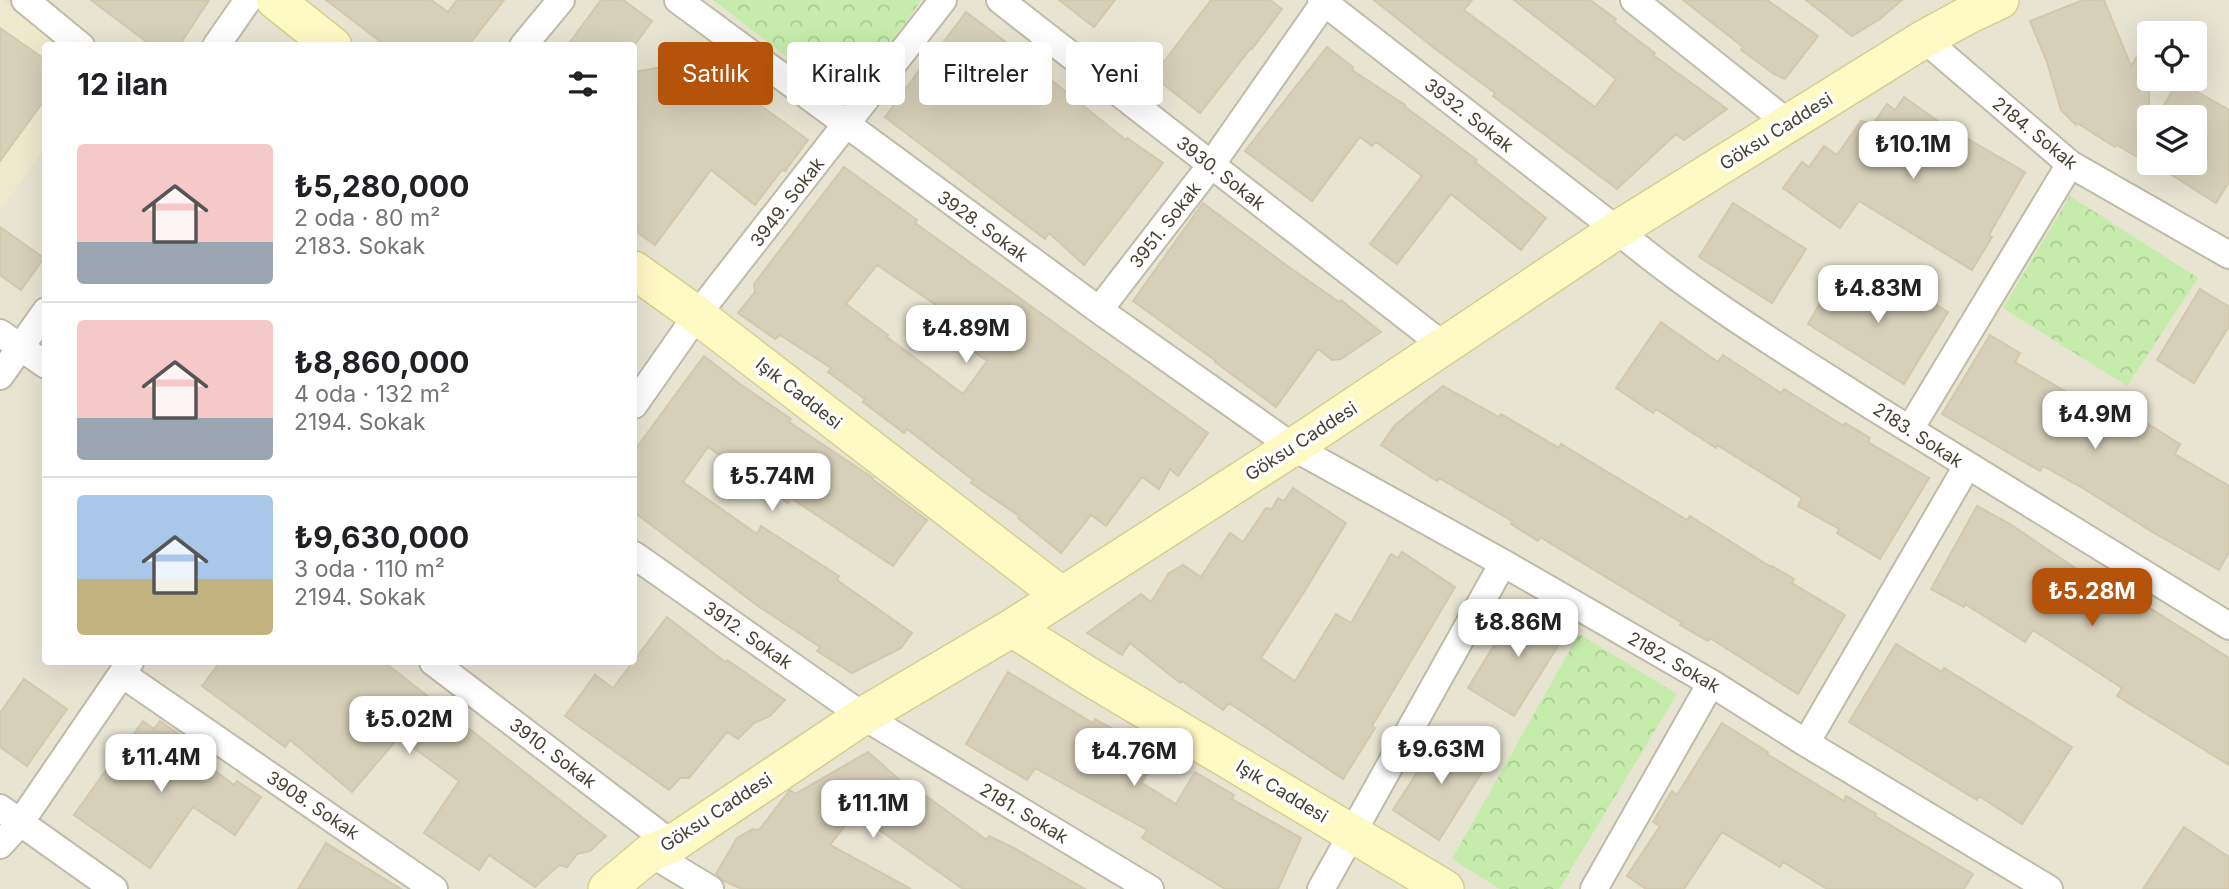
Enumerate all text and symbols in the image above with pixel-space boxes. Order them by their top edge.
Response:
map controls [2137,21,2207,175]
button: locate [2137,21,2207,91]
chip: Satılık [658,42,773,105]
chip: Kiralık [787,42,905,105]
chip: Filtreler [919,42,1052,105]
chip: Yeni [1066,42,1163,105]
icon: filters [564,65,602,103]
text: 12 ilan [77,66,168,102]
street label: 3932. Sokak [1420,74,1518,156]
street label: Göksu Caddesi [1716,88,1836,174]
street label: 2184. Sokak [1988,92,2082,174]
button: layers [2137,105,2207,175]
pin: ₺10.1M [1856,122,1970,181]
text: ₺10.1M [1875,130,1951,158]
street label: 3930. Sokak [1172,132,1270,214]
street label: 3949. Sokak [746,153,828,251]
text: ₺5,280,000 [294,168,469,204]
icon: home [133,172,217,256]
street label: 3951. Sokak [1125,178,1205,272]
street label: 3928. Sokak [934,186,1032,266]
text: 2 oda · 80 m² [294,204,440,232]
text: 2183. Sokak [294,232,425,260]
pin: ₺4.83M [1821,266,1935,325]
text: ₺4.83M [1834,274,1922,302]
pin: ₺4.89M [909,306,1023,365]
text: ₺4.89M [922,314,1010,342]
text: ₺8,860,000 [294,344,470,380]
icon: home [133,348,217,432]
street label: Işık Caddesi [752,353,846,433]
text: 4 oda · 132 m² [294,380,450,408]
pin: ₺4.9M [2046,392,2144,451]
street label: Göksu Caddesi [1241,397,1361,485]
street label: 2183. Sokak [1869,398,1967,472]
text: ₺4.9M [2058,400,2132,428]
text: 2194. Sokak [294,408,426,436]
pin: ₺5.74M [715,454,829,513]
text: ₺5.74M [729,462,815,490]
text: ₺9,630,000 [294,519,469,555]
icon: home [133,523,217,607]
text: 3 oda · 110 m² [294,555,445,583]
pin: ₺5.28M [2035,568,2149,628]
text: ₺5.28M [2048,577,2136,605]
text: 2194. Sokak [294,583,426,611]
street label: 3912. Sokak [700,597,796,673]
pin: ₺8.86M [1461,600,1575,659]
text: ₺8.86M [1474,608,1562,636]
street label: 2182. Sokak [1624,627,1724,697]
pin: ₺5.02M [352,696,466,756]
text: ₺5.02M [365,705,453,733]
street label: 3910. Sokak [506,714,601,792]
pin: ₺9.63M [1384,726,1498,786]
pin: ₺4.76M [1077,728,1191,788]
pin: ₺11.4M [104,734,218,794]
text: ₺9.63M [1397,735,1485,763]
text: ₺4.76M [1091,737,1177,765]
text: ₺11.4M [121,743,201,771]
street label: Işık Caddesi [1232,755,1332,827]
street label: 3908. Sokak [263,766,363,844]
street label: Göksu Caddesi [656,768,776,856]
street label: 2181. Sokak [976,778,1072,848]
pin: ₺11.1M [816,780,930,840]
text: ₺11.1M [837,789,909,817]

